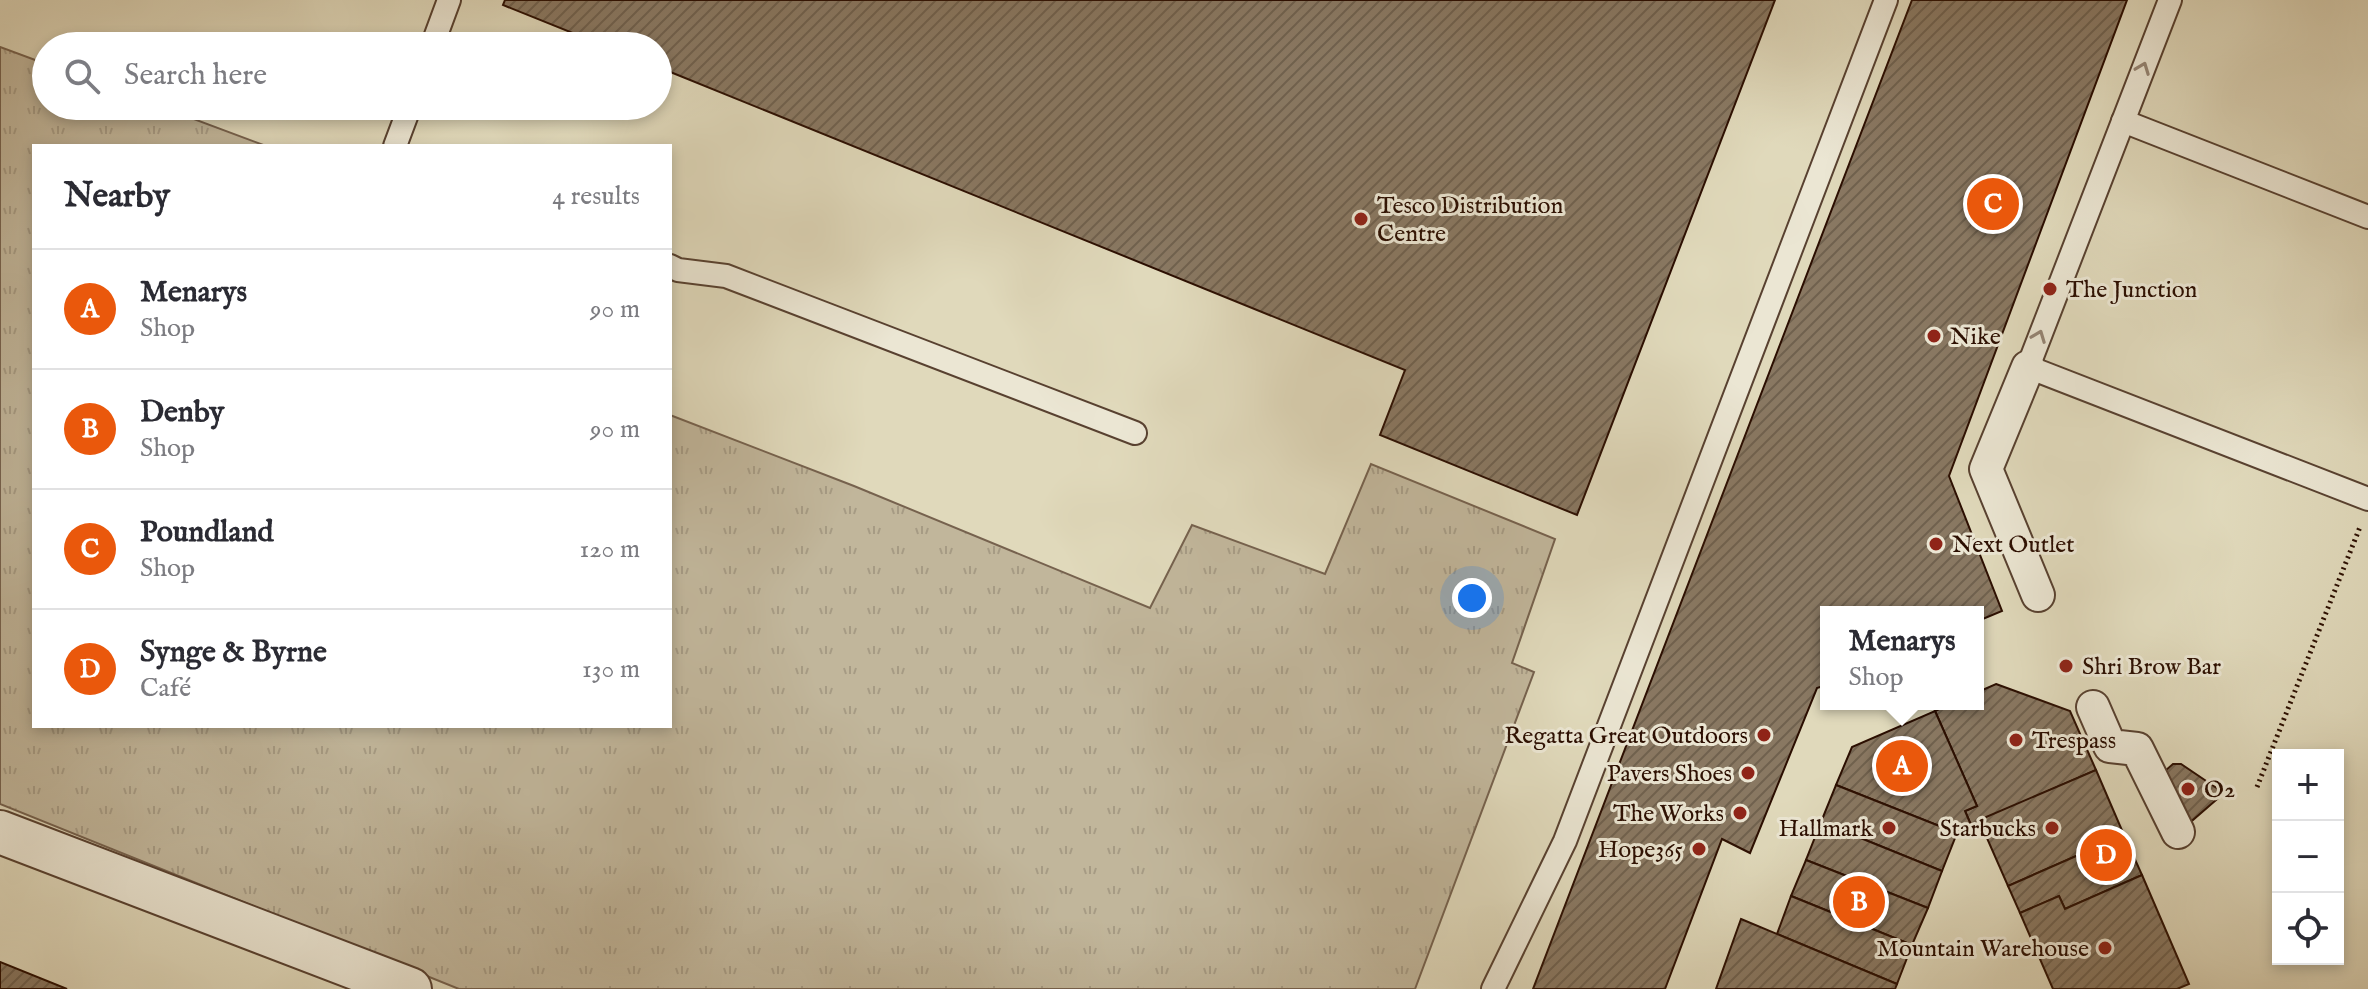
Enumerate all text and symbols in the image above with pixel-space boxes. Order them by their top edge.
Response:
search box [32,32,672,120]
icon: search [60,54,104,98]
text: Search here [124,57,267,95]
one-way arrow [2134,62,2150,76]
pin: C [1967,174,2019,234]
text: Nearby [64,175,170,218]
text: 4 results [552,180,640,213]
place label: Tesco Distribution Centre [1377,191,1563,250]
marker: Tesco Distribution Centre [1352,210,1370,228]
text: Menarys [140,274,247,312]
place label: The Junction [2066,275,2198,306]
marker: The Junction [2041,280,2059,298]
text: A [81,293,99,326]
text: 90 m [590,293,640,326]
text: Shop [140,312,195,345]
place label: Nike [1950,322,2001,353]
marker: Nike [1925,327,1943,345]
one-way arrow [2029,330,2046,344]
text: Denby [140,394,224,432]
text: B [81,413,99,446]
text: 90 m [590,413,640,446]
text: Shop [140,432,195,465]
text: Poundland [140,514,274,552]
place label: Next Outlet [1952,530,2075,561]
text: C [81,533,99,566]
text: 120 m [580,533,640,566]
marker: Next Outlet [1927,535,1945,553]
text: Shop [140,552,195,585]
your location [1452,578,1492,618]
popup [1820,606,1984,710]
text: Menarys [1849,623,1956,661]
text: Synge & Byrne [140,634,327,672]
place label: Shri Brow Bar [2082,652,2221,683]
text: D [80,653,100,686]
text: 130 m [582,653,640,686]
marker: Shri Brow Bar [2057,657,2075,675]
text: Shop [1849,661,1904,694]
text: Café [140,672,191,705]
place label: Regatta Great Outdoors [1504,721,1748,752]
marker: Regatta Great Outdoors [1755,726,1773,744]
place label: Trespass [2032,726,2116,757]
marker: Trespass [2007,731,2025,749]
pin: A [1876,736,1928,796]
map controls [2272,749,2344,965]
button: + [2272,749,2344,821]
place label: Pavers Shoes [1607,759,1732,790]
marker: Pavers Shoes [1739,764,1757,782]
place label: O2 [2204,775,2235,806]
marker: O2 [2179,780,2197,798]
place label: The Works [1613,799,1724,830]
marker: The Works [1731,804,1749,822]
place label: Hallmark [1778,814,1873,845]
place label: Starbucks [1940,814,2036,845]
marker: Hallmark [1880,819,1898,837]
marker: Starbucks [2043,819,2061,837]
button: − [2272,821,2344,893]
pin: D [2080,825,2132,885]
place label: Hope365 [1598,835,1683,866]
marker: Hope365 [1690,840,1708,858]
pin: B [1833,872,1885,932]
button: locate [2272,893,2344,965]
place label: Mountain Warehouse [1877,934,2089,965]
marker: Mountain Warehouse [2096,939,2114,957]

